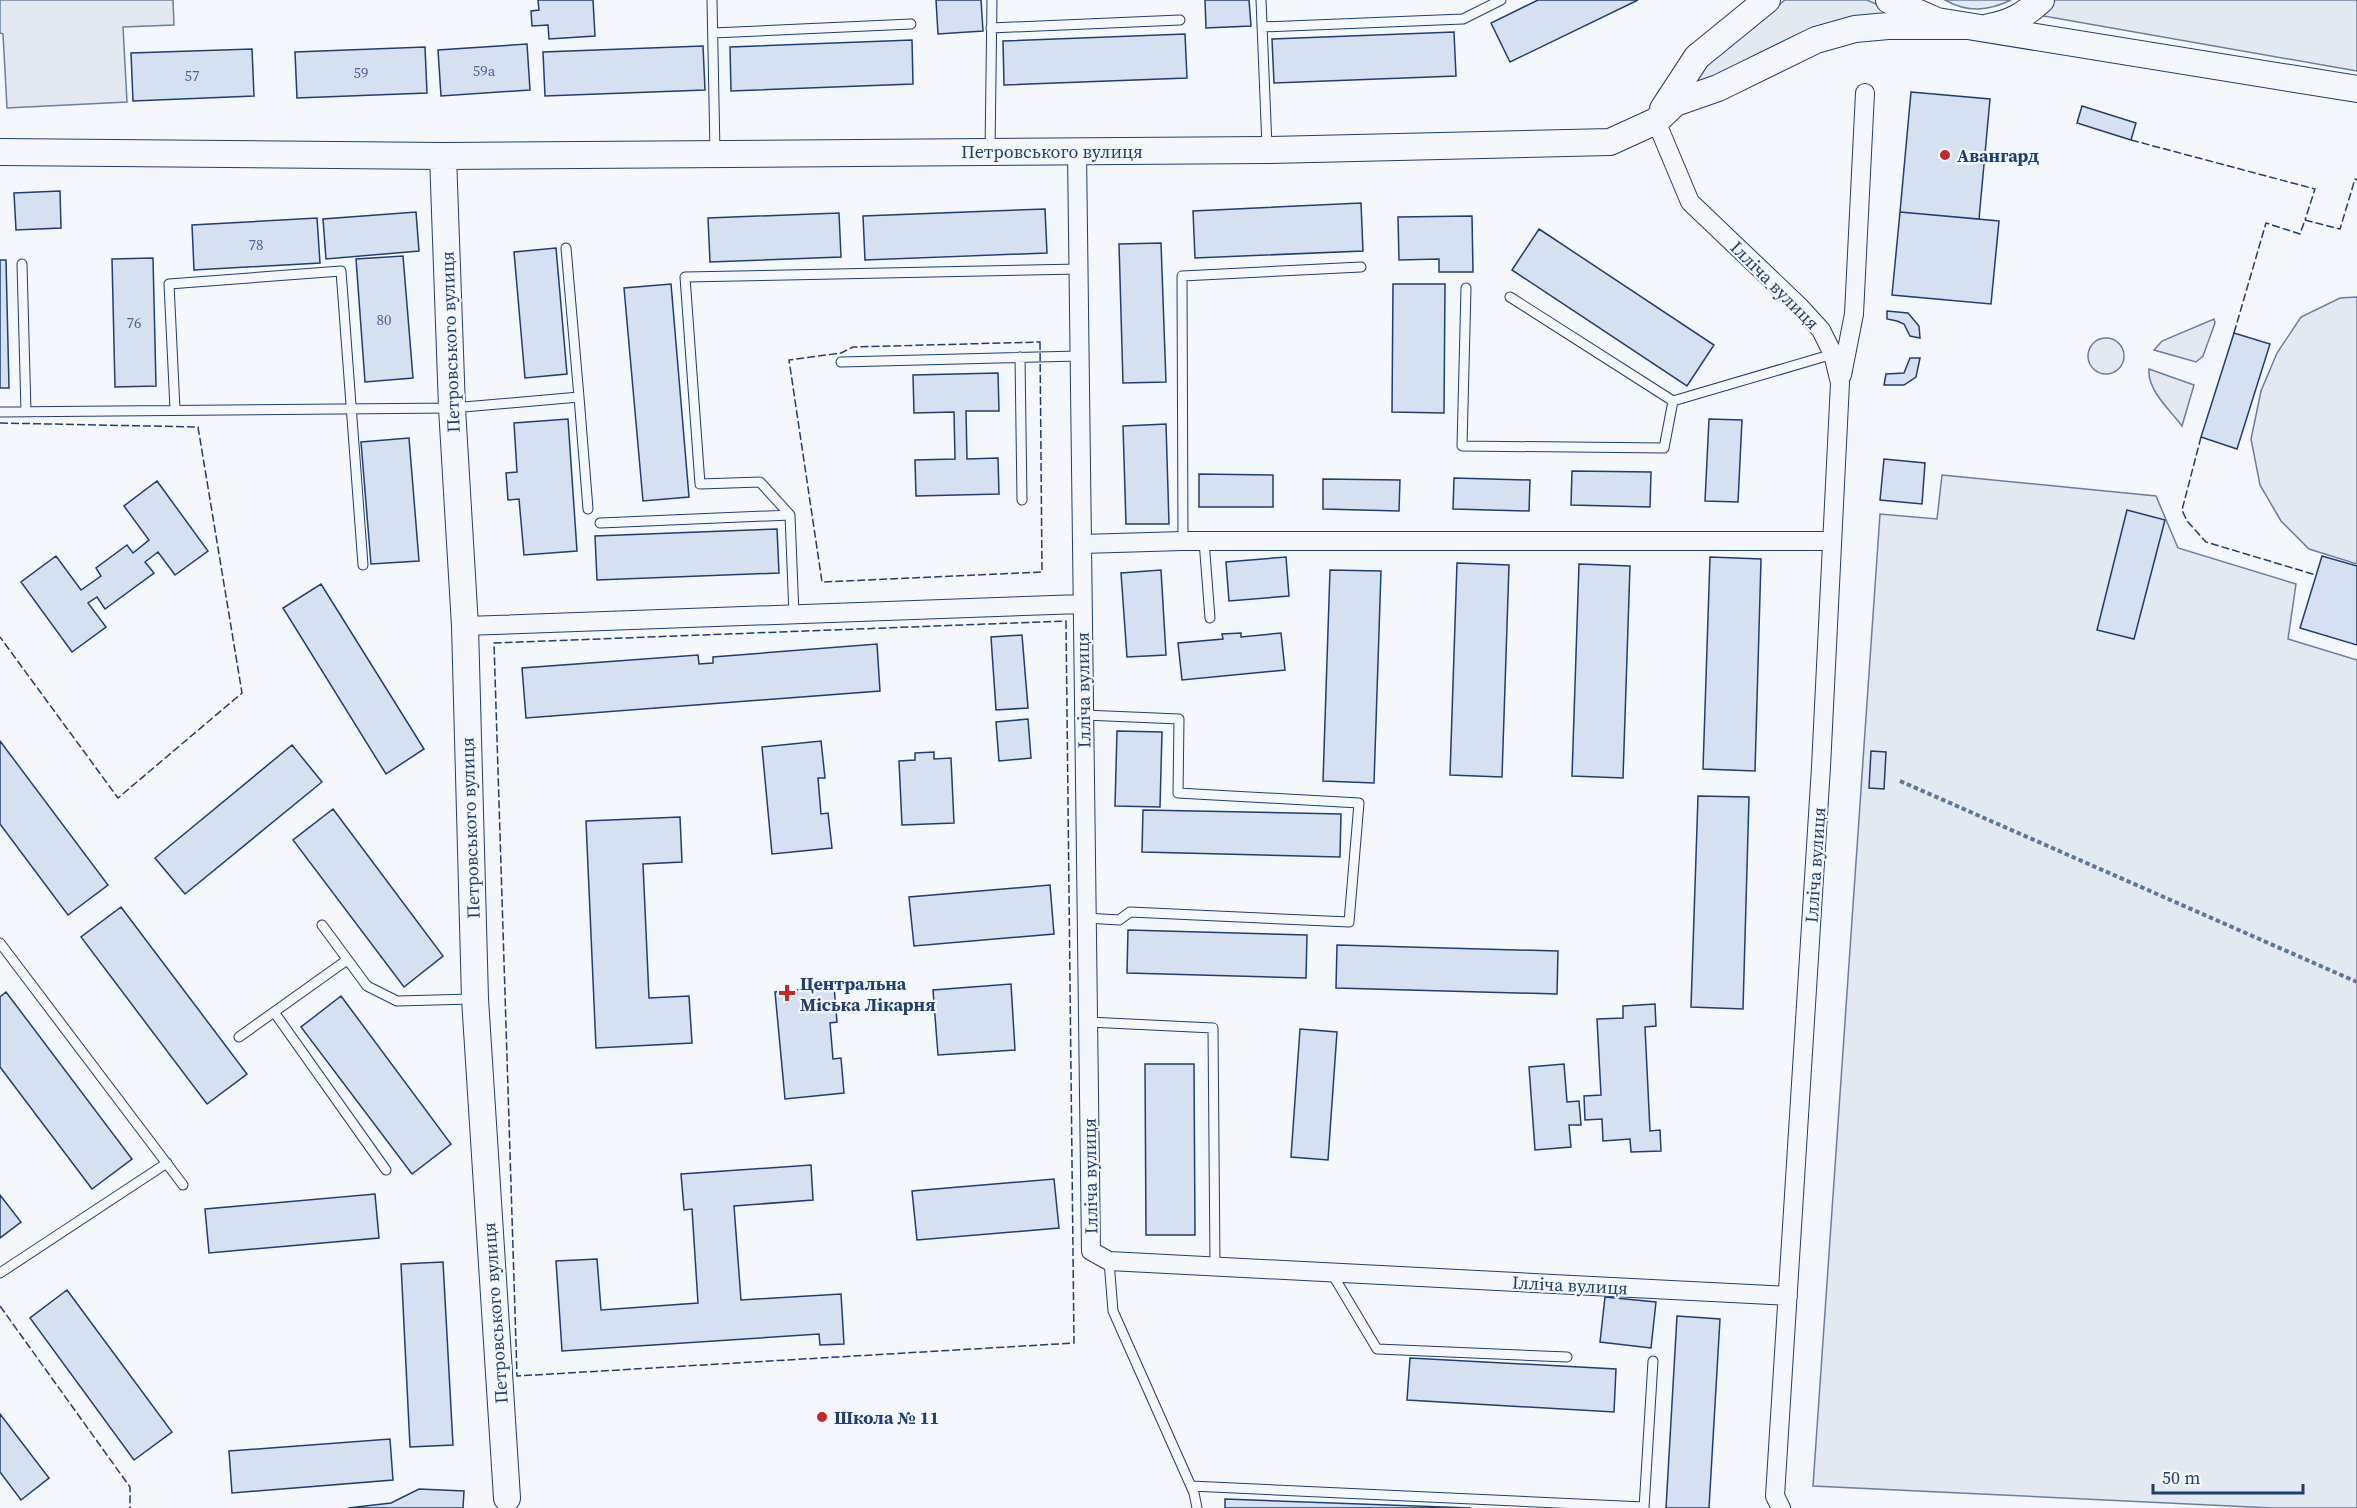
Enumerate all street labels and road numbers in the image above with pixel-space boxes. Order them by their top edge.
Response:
street label: Петровського вулиця [961,139,1143,164]
street label: Ілліча вулиця [1725,235,1825,335]
street label: Петровського вулиця [434,251,466,433]
street label: Ілліча вулиця [1069,632,1097,748]
street label: Петровського вулиця [454,737,486,919]
street label: Ілліча вулиця [1798,806,1832,924]
street label: Ілліча вулиця [1076,1118,1104,1234]
street label: Петровського вулиця [476,1221,514,1405]
street label: Ілліча вулиця [1511,1269,1629,1301]

